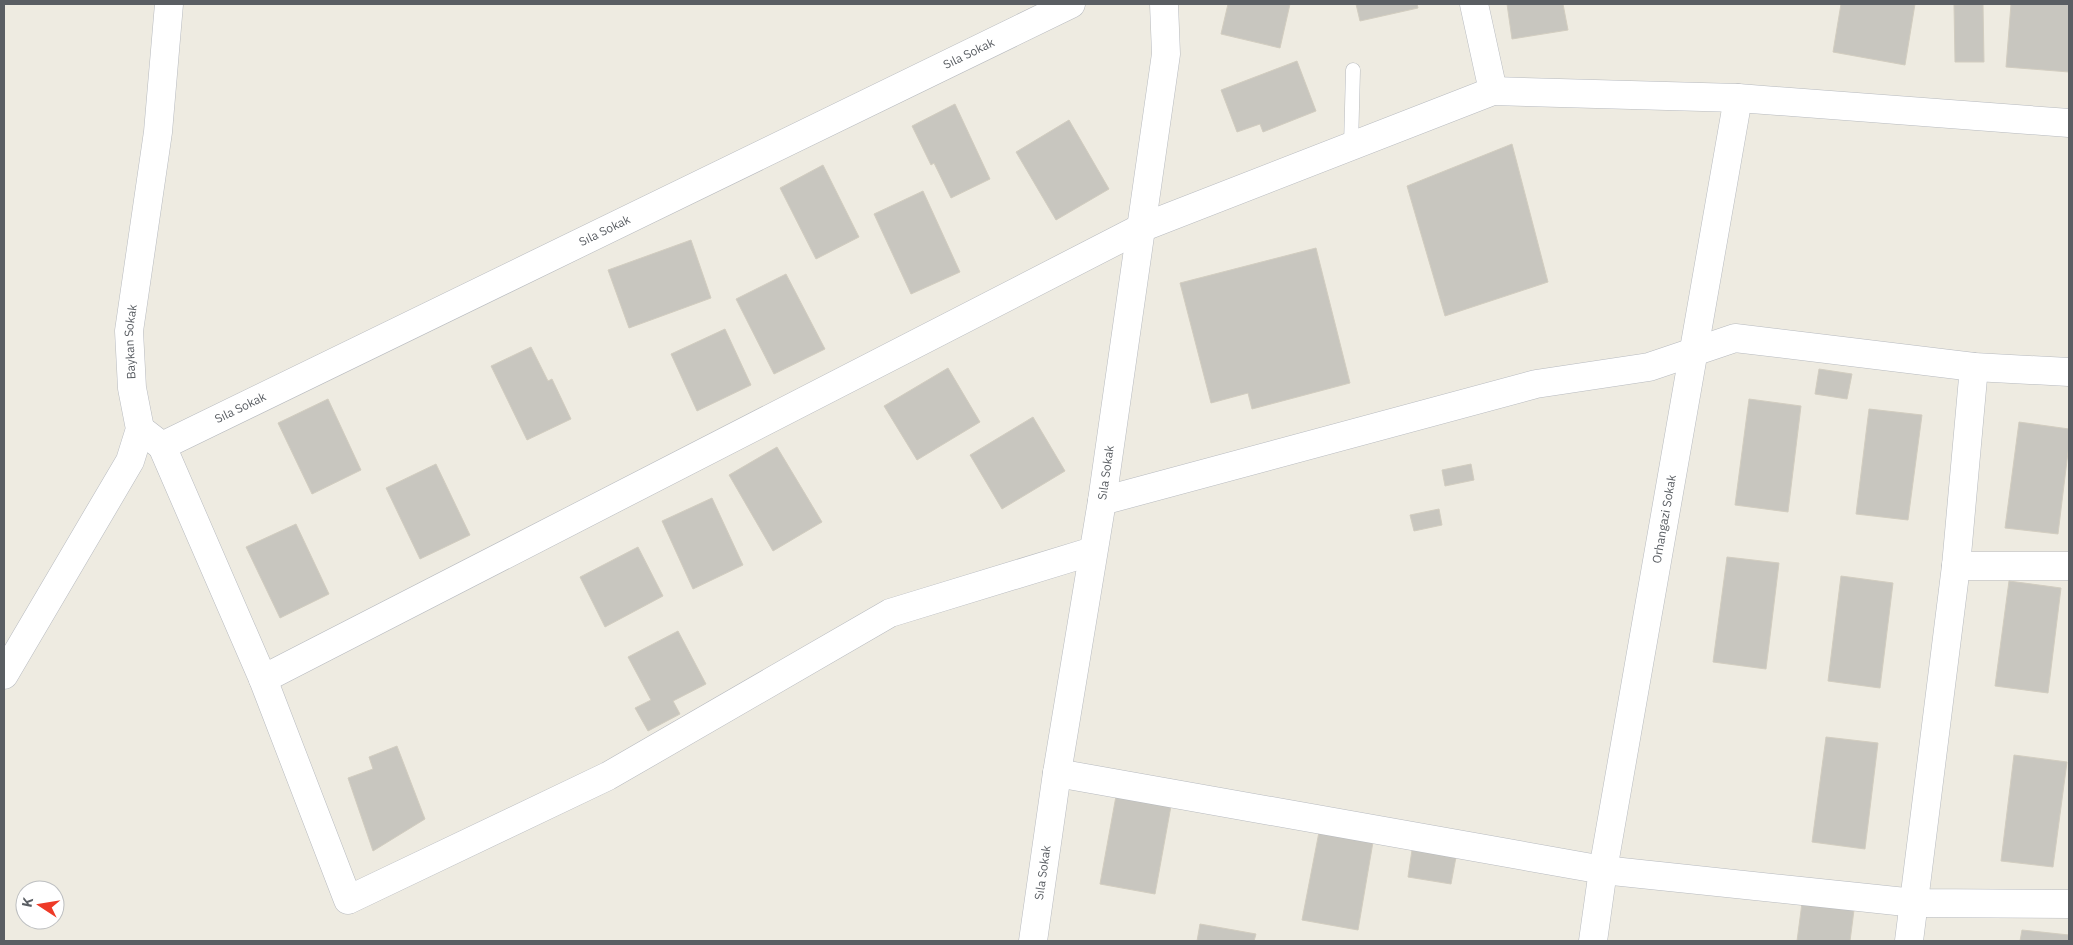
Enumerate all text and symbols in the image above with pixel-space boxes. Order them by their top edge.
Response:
street label: Sıla Sokak [941,34,997,72]
street label: Sıla Sokak [576,211,633,249]
street label: Baykan Sokak [121,303,140,380]
street label: Sıla Sokak [212,388,269,426]
street label: Sıla Sokak [1094,444,1117,501]
street label: Orhangazi Sokak [1649,473,1679,565]
street label: Sıla Sokak [1031,844,1054,901]
north arrow [15,880,65,930]
text: K [17,895,37,909]

